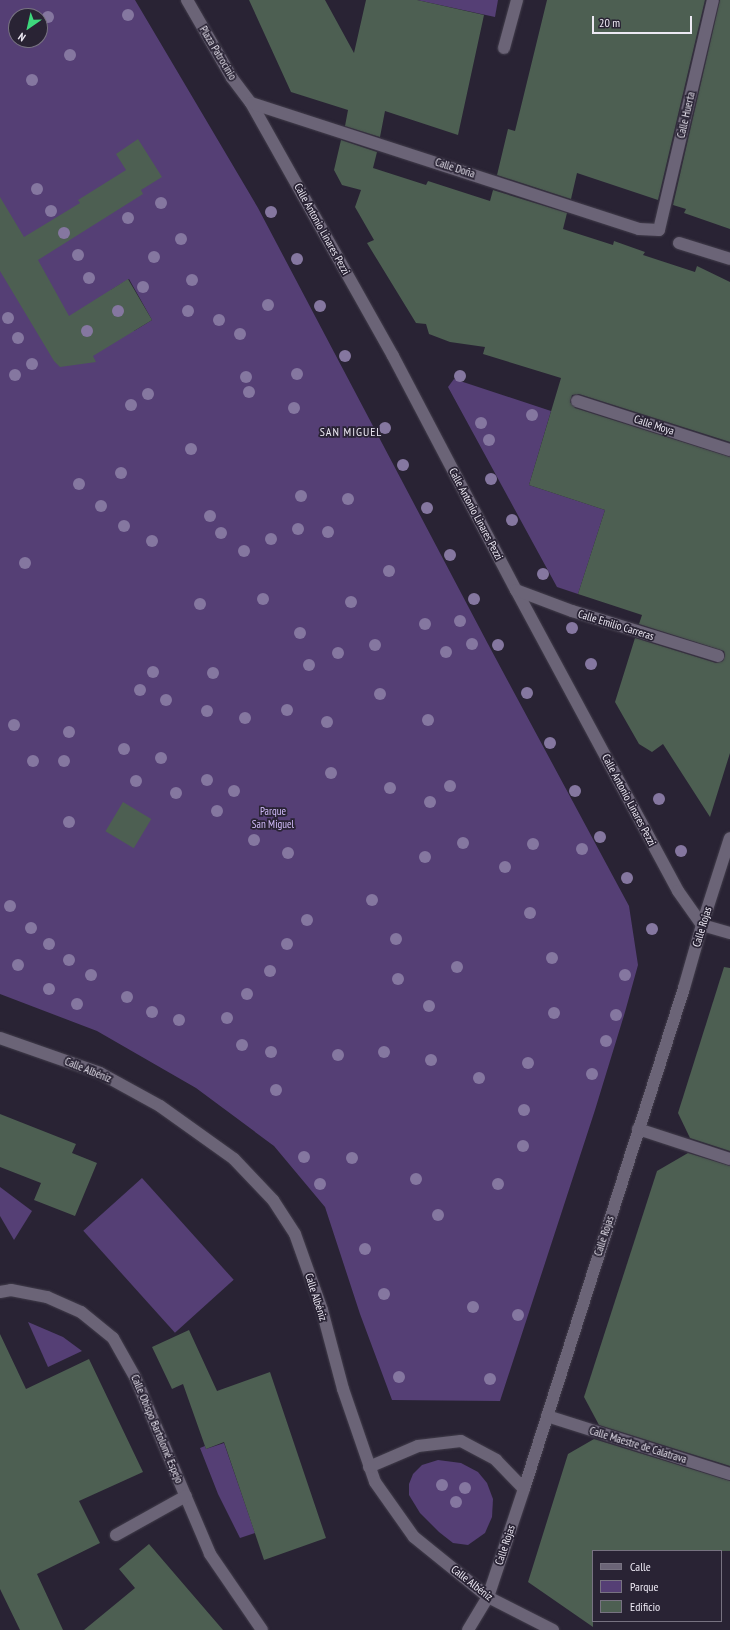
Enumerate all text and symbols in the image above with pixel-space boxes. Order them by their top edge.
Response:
north arrow [8,8,48,48]
scale bar [594,8,694,34]
text: 20 m [599,15,620,30]
street label: Plaza Patrocinio [197,24,239,82]
text: N [15,30,28,45]
street label: Calle Huerta [674,91,698,139]
street label: Calle Doña [433,155,477,181]
street label: Calle Antonio Linares Pezzi [291,181,353,277]
street label: Calle Moya [632,412,676,438]
district label: SAN MIGUEL [320,425,382,439]
street label: Calle Antonio Linares Pezzi [446,466,506,562]
street label: Calle Emilio Carreras [576,607,656,643]
street label: Calle Antonio Linares Pezzi [599,752,659,848]
park label: Parque San Miguel [252,805,294,831]
street label: Calle Rojas [690,905,714,949]
street label: Calle Albéniz [63,1055,113,1085]
street label: Calle Rojas [591,1214,617,1258]
street label: Calle Albéniz [302,1271,330,1323]
street label: Calle Obispo Bartolomé Espejo [128,1373,186,1485]
street label: Calle Maestre de Calatrava [588,1424,688,1466]
street label: Calle Rojas [492,1523,518,1567]
legend [592,1550,722,1622]
text: Calle [630,1559,651,1574]
street label: Calle Albéniz [448,1563,496,1603]
text: Parque [630,1579,659,1594]
text: Edificio [630,1599,660,1614]

